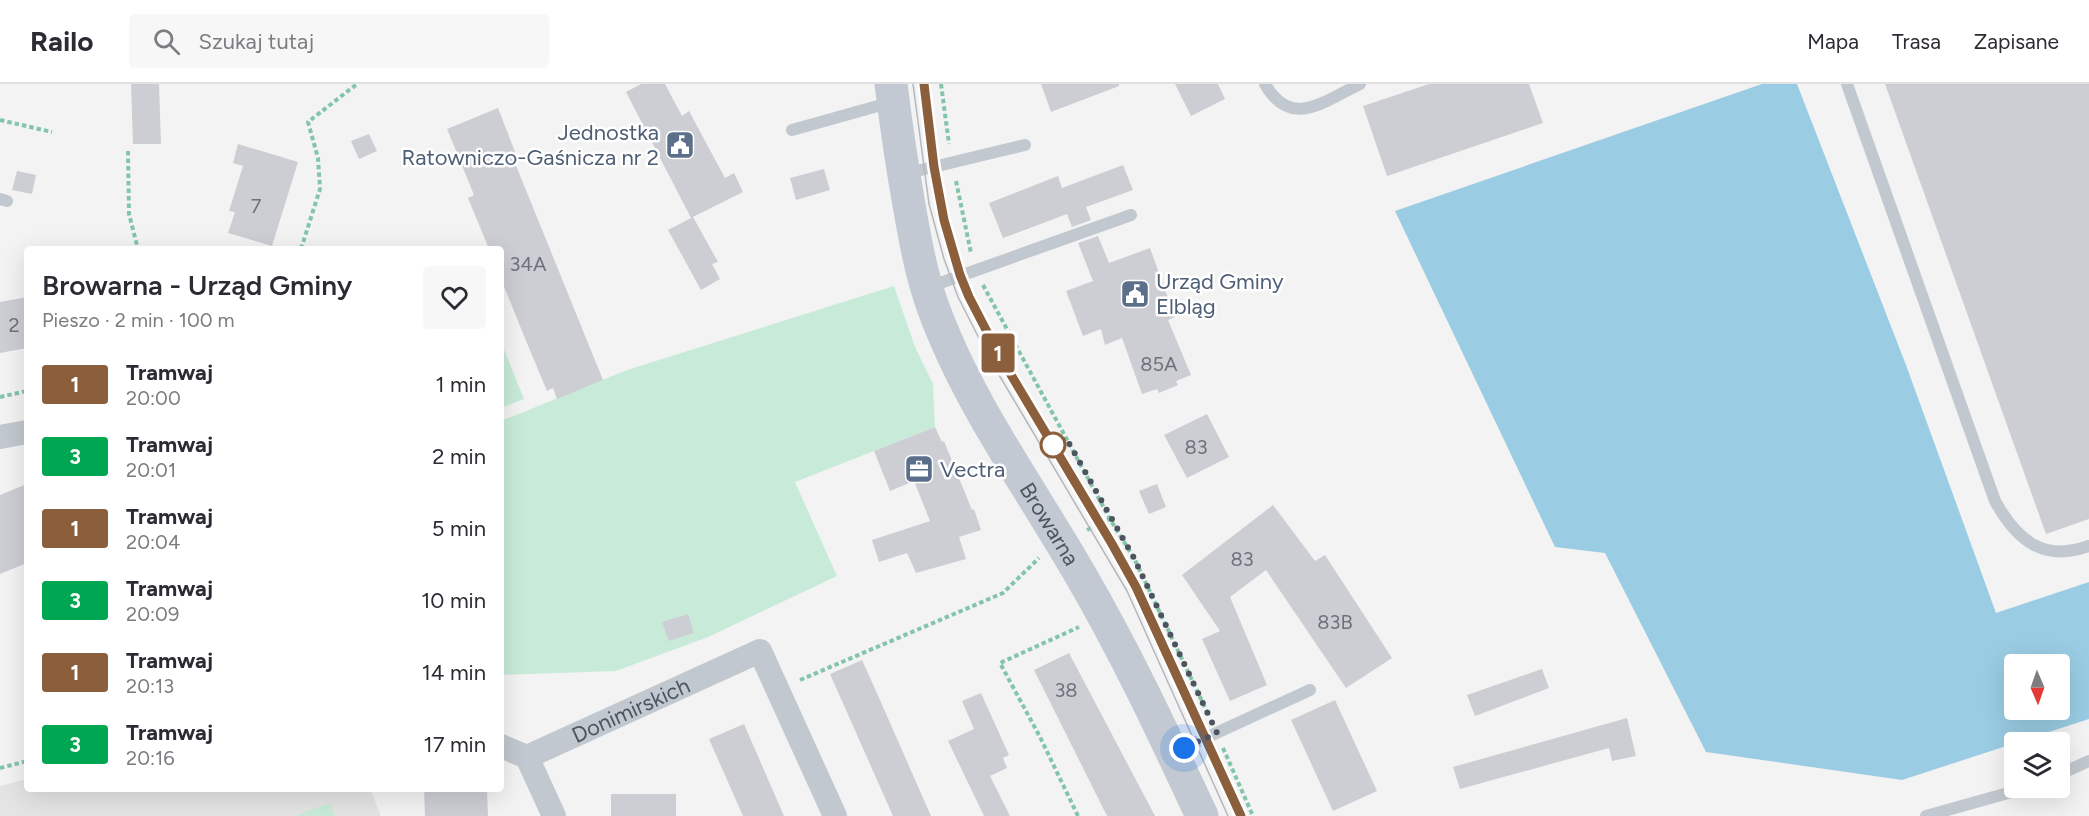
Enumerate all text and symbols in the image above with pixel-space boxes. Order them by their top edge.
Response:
search box [129,14,549,68]
text: Railo [30,24,93,58]
icon: search [150,25,183,58]
text: Szukaj tutaj [198,28,314,55]
text: Mapa [1807,29,1859,54]
text: Trasa [1892,29,1941,54]
text: Zapisane [1974,29,2059,54]
place label: Jednostka Ratowniczo-Gaśnicza nr 2 [402,119,659,171]
public building icon: Jednostka Ratowniczo-Gaśnicza nr 2 [664,129,696,161]
house number: 7 [251,194,262,218]
house number: 34A [510,252,547,276]
button: heart [423,266,486,329]
text: Browarna - Urząd Gminy [42,268,352,302]
place label: Urząd Gminy Elbląg [1156,268,1284,320]
public building icon: Urząd Gminy Elbląg [1119,278,1151,310]
text: Pieszo · 2 min · 100 m [42,308,235,332]
house number: 2 [8,313,20,337]
line badge: 1 [978,334,1018,372]
text: 1 [994,341,1002,366]
house number: 85A [1140,352,1178,376]
text: Tramwaj [126,359,213,386]
text: 1 min [435,371,486,398]
text: 1 [71,372,79,397]
text: 20:00 [126,386,181,410]
text: Tramwaj [126,431,213,458]
unlabelled marker [1040,432,1066,458]
house number: 83 [1184,435,1208,459]
text: 2 min [432,443,486,470]
text: 3 [69,444,81,469]
office icon: Vectra [903,453,935,485]
place label: Vectra [940,456,1005,483]
text: 20:01 [126,458,176,482]
street label: Browarna [1014,478,1085,571]
text: Tramwaj [126,503,213,530]
text: 5 min [432,515,486,542]
text: 1 [71,516,79,541]
text: 20:04 [126,530,180,554]
house number: 83 [1230,547,1254,571]
text: Tramwaj [126,575,213,602]
text: 10 min [421,587,486,614]
text: 3 [69,588,81,613]
text: 20:09 [126,602,179,626]
house number: 83B [1317,610,1353,634]
text: Tramwaj [126,647,213,674]
north arrow [2004,654,2070,720]
map controls [2004,654,2070,798]
text: 14 min [422,659,486,686]
text: 1 [71,660,79,685]
street label: Donimirskich [567,672,694,749]
text: 20:13 [126,674,174,698]
house number: 38 [1054,678,1078,702]
text: Tramwaj [126,719,213,746]
text: 17 min [424,731,486,758]
text: 3 [69,732,81,757]
button: layers [2004,732,2070,798]
your location [1169,733,1199,763]
text: 20:16 [126,746,175,770]

